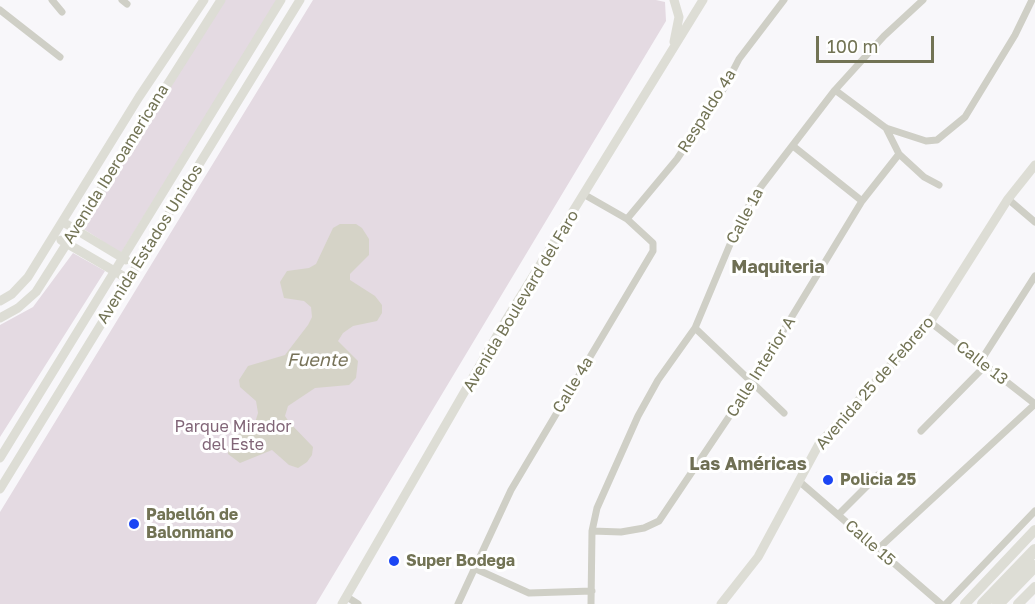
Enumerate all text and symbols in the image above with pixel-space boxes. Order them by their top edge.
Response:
scale bar [819,24,938,62]
text: 100 m [827,35,878,57]
street label: Respaldo 4a [674,66,740,156]
street label: Avenida Iberoamericana [59,81,173,247]
street label: Avenida Estados Unidos [93,161,207,327]
street label: Calle 1a [722,185,768,247]
street label: Avenida Boulevard del Faro [459,207,583,395]
district label: Maquiteria [731,256,825,278]
street label: Calle Interior A [722,313,800,421]
street label: Avenida 25 de Febrero [812,313,938,453]
street label: Calle 13 [952,337,1012,389]
water label: Fuente [287,349,347,371]
street label: Calle 4a [549,353,597,417]
park label: Parque Mirador del Este [174,417,292,455]
district label: Las Américas [689,453,807,475]
place label: Policia 25 [840,470,916,490]
marker: Policia 25 [821,473,835,487]
place label: Pabellón de Balonmano [146,505,238,543]
street label: Calle 15 [841,516,899,570]
marker: Pabellón de Balonmano [127,517,141,531]
place label: Super Bodega [406,551,515,571]
marker: Super Bodega [387,554,401,568]

